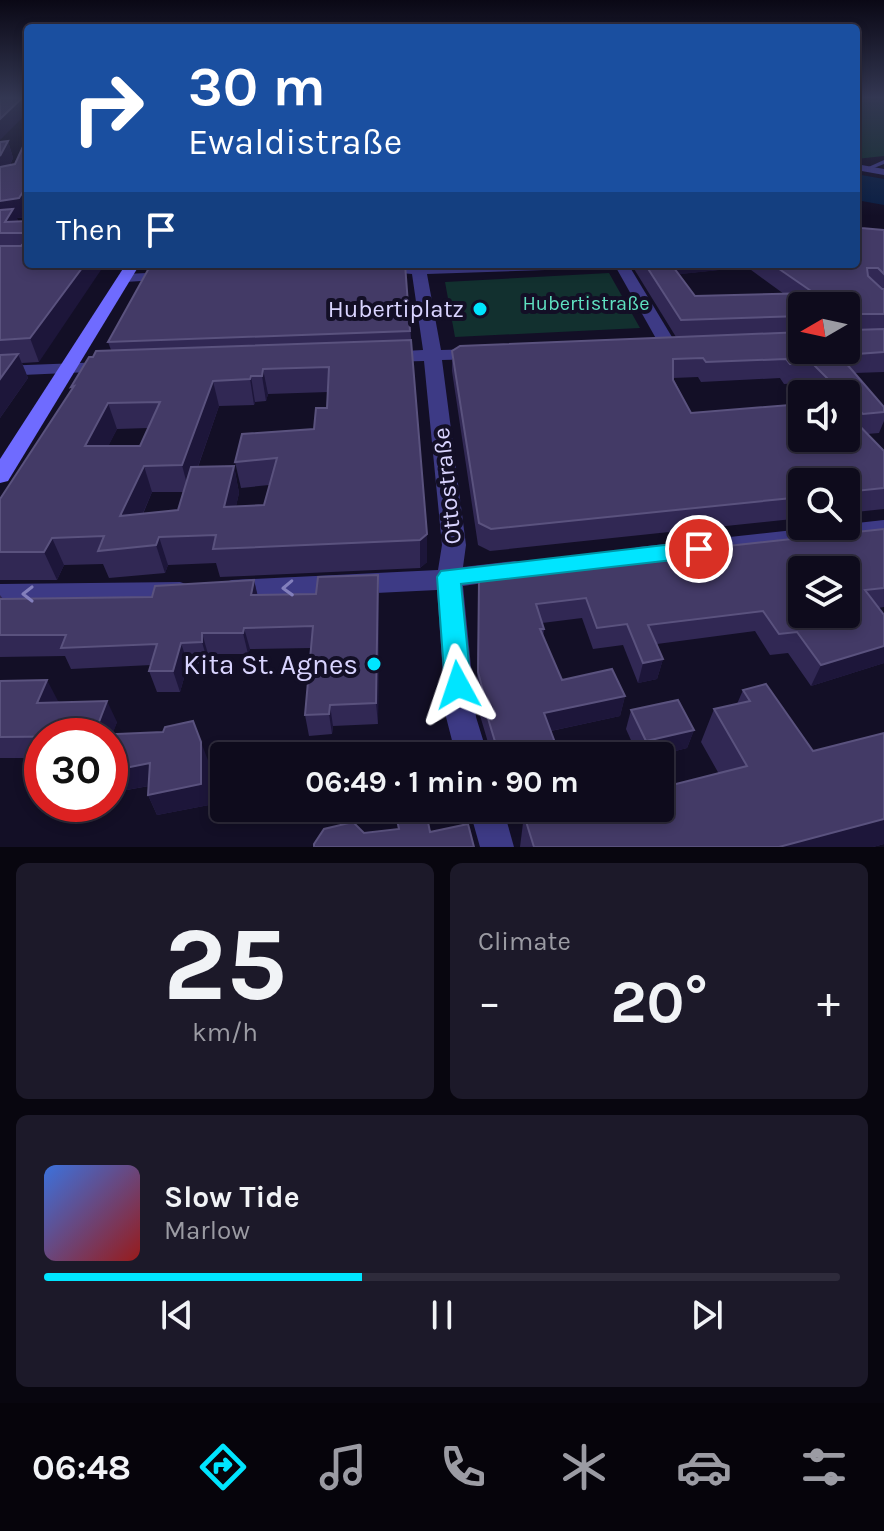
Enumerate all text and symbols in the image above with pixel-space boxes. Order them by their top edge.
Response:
text: 30 m [188,54,326,119]
icon: right [56,56,160,160]
text: Ewaldistraße [188,121,402,163]
icon: arrive [139,208,183,252]
text: Then [56,212,123,248]
park label: Hubertistraße [522,292,650,315]
north arrow [788,292,860,364]
map controls [788,292,860,628]
place label: Hubertiplatz [328,295,464,323]
marker: Hubertiplatz [471,300,489,318]
button: sound [788,380,860,452]
street label: Ottostraße [427,426,467,546]
button: search [788,468,860,540]
pin [665,515,733,583]
icon: arrive [677,527,721,571]
button: layers [788,556,860,628]
one-way arrow [281,580,294,597]
one-way arrow [21,585,34,603]
position arrow [416,643,500,727]
place label: Kita St. Agnes [183,648,358,681]
marker: Kita St. Agnes [365,655,383,673]
speed limit sign: 30 [24,718,128,822]
text: 06:49 · 1 min · 90 m [305,764,579,800]
text: 25 [163,904,287,1025]
text: Climate [478,926,571,957]
text: 20° [610,967,708,1037]
text: − [478,977,501,1028]
text: + [817,977,840,1028]
text: km/h [192,1017,258,1048]
text: Slow Tide [164,1179,300,1215]
text: Marlow [164,1215,250,1246]
icon: previous [155,1293,199,1337]
icon: pause [420,1293,464,1337]
icon: next [685,1293,729,1337]
icon: directions [195,1439,251,1495]
icon: music [315,1439,371,1495]
icon: phone [435,1439,491,1495]
icon: climate [556,1439,612,1495]
icon: car [676,1439,732,1495]
icon: filters [796,1439,852,1495]
text: 06:48 [32,1446,131,1488]

